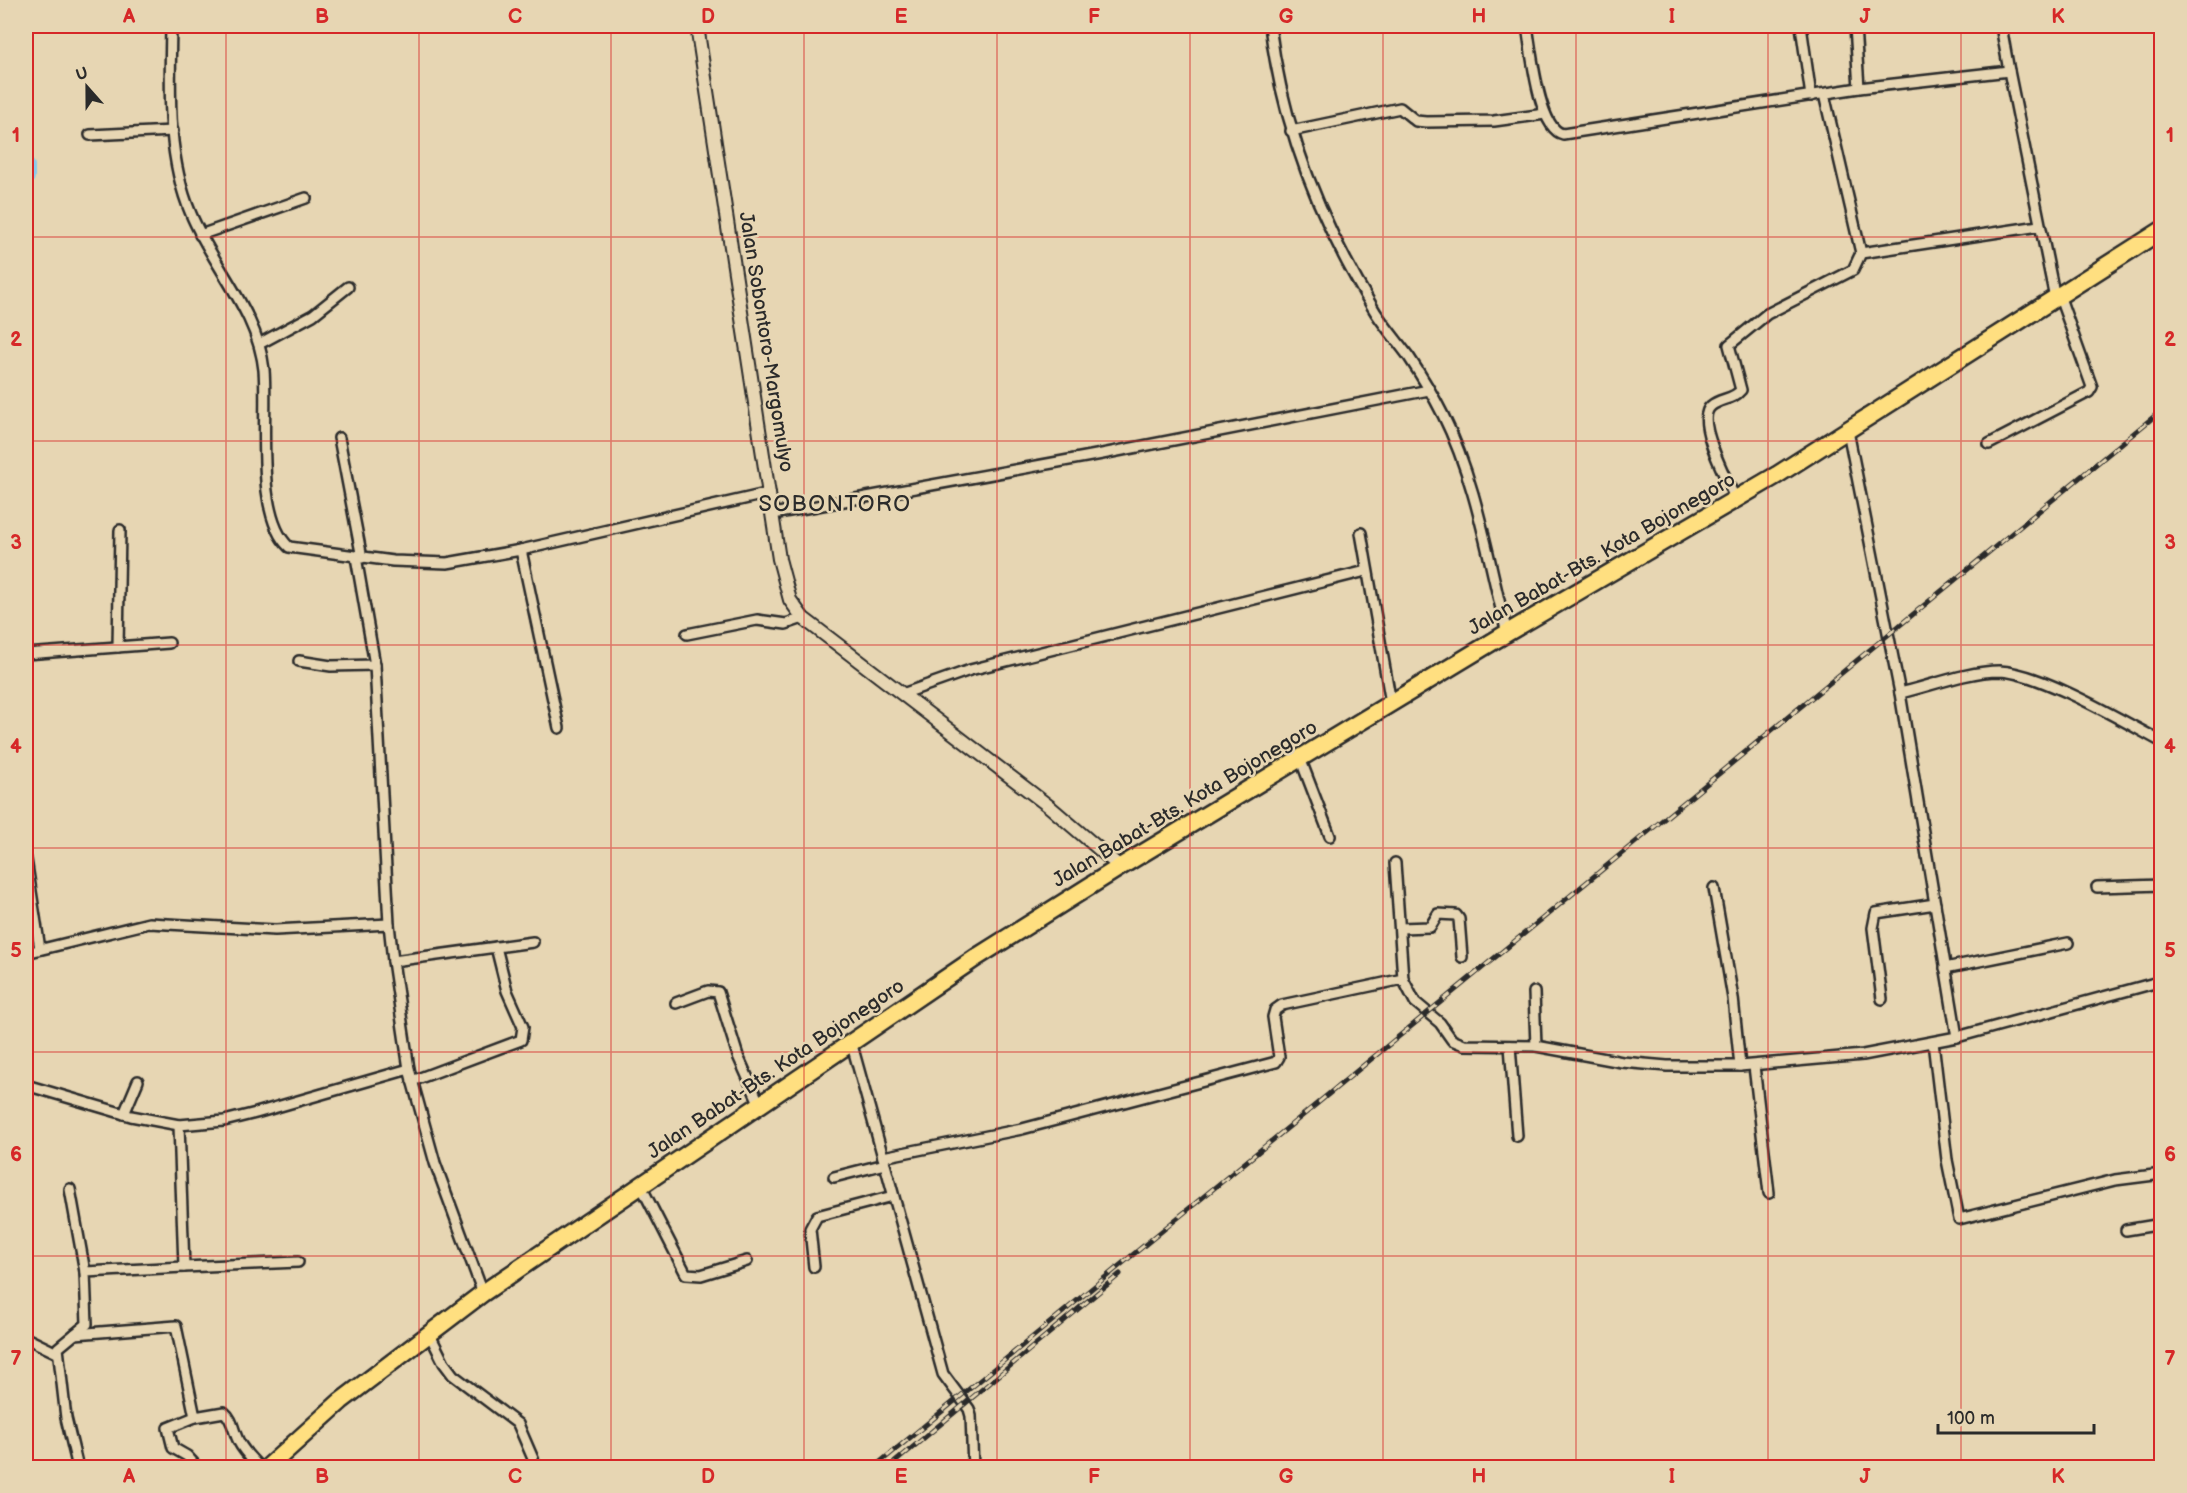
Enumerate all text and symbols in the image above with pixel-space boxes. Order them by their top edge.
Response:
text: A [122,5,136,29]
text: B [315,5,329,29]
text: C [508,5,522,29]
text: D [701,5,715,29]
text: E [895,5,908,29]
text: F [1088,5,1100,29]
text: G [1279,5,1294,29]
text: H [1472,5,1486,29]
text: I [1669,5,1675,29]
text: J [1860,5,1872,29]
text: K [2051,5,2065,29]
north arrow [57,57,117,117]
text: U [73,63,91,85]
text: 1 [12,124,20,148]
text: 1 [2166,124,2174,148]
street label: Jalan Sobontoro-Margomulyo [734,210,798,474]
text: 2 [10,328,22,352]
text: 2 [2164,328,2176,352]
street label: Jalan Babat-Bts. Kota Bojonegoro [1464,467,1740,641]
district label: SOBONTORO [759,491,911,518]
text: 3 [10,531,22,555]
text: 3 [2164,531,2176,555]
street label: Jalan Babat-Bts. Kota Bojonegoro [1048,715,1322,893]
text: 4 [10,735,22,759]
text: 4 [2164,735,2176,759]
text: 5 [10,939,22,963]
text: 5 [2164,939,2176,963]
street label: Jalan Babat-Bts. Kota Bojonegoro [643,974,909,1164]
text: 6 [10,1143,22,1167]
text: 6 [2164,1143,2176,1167]
text: 7 [10,1347,22,1371]
text: 7 [2164,1347,2176,1371]
scale bar [1938,1397,2094,1435]
text: 100 m [1947,1408,1995,1429]
text: A [122,1465,136,1489]
text: B [315,1465,329,1489]
text: C [508,1465,522,1489]
text: D [701,1465,715,1489]
text: E [895,1465,908,1489]
text: F [1088,1465,1100,1489]
text: G [1279,1465,1294,1489]
text: H [1472,1465,1486,1489]
text: I [1669,1465,1675,1489]
text: J [1860,1465,1872,1489]
text: K [2051,1465,2065,1489]

